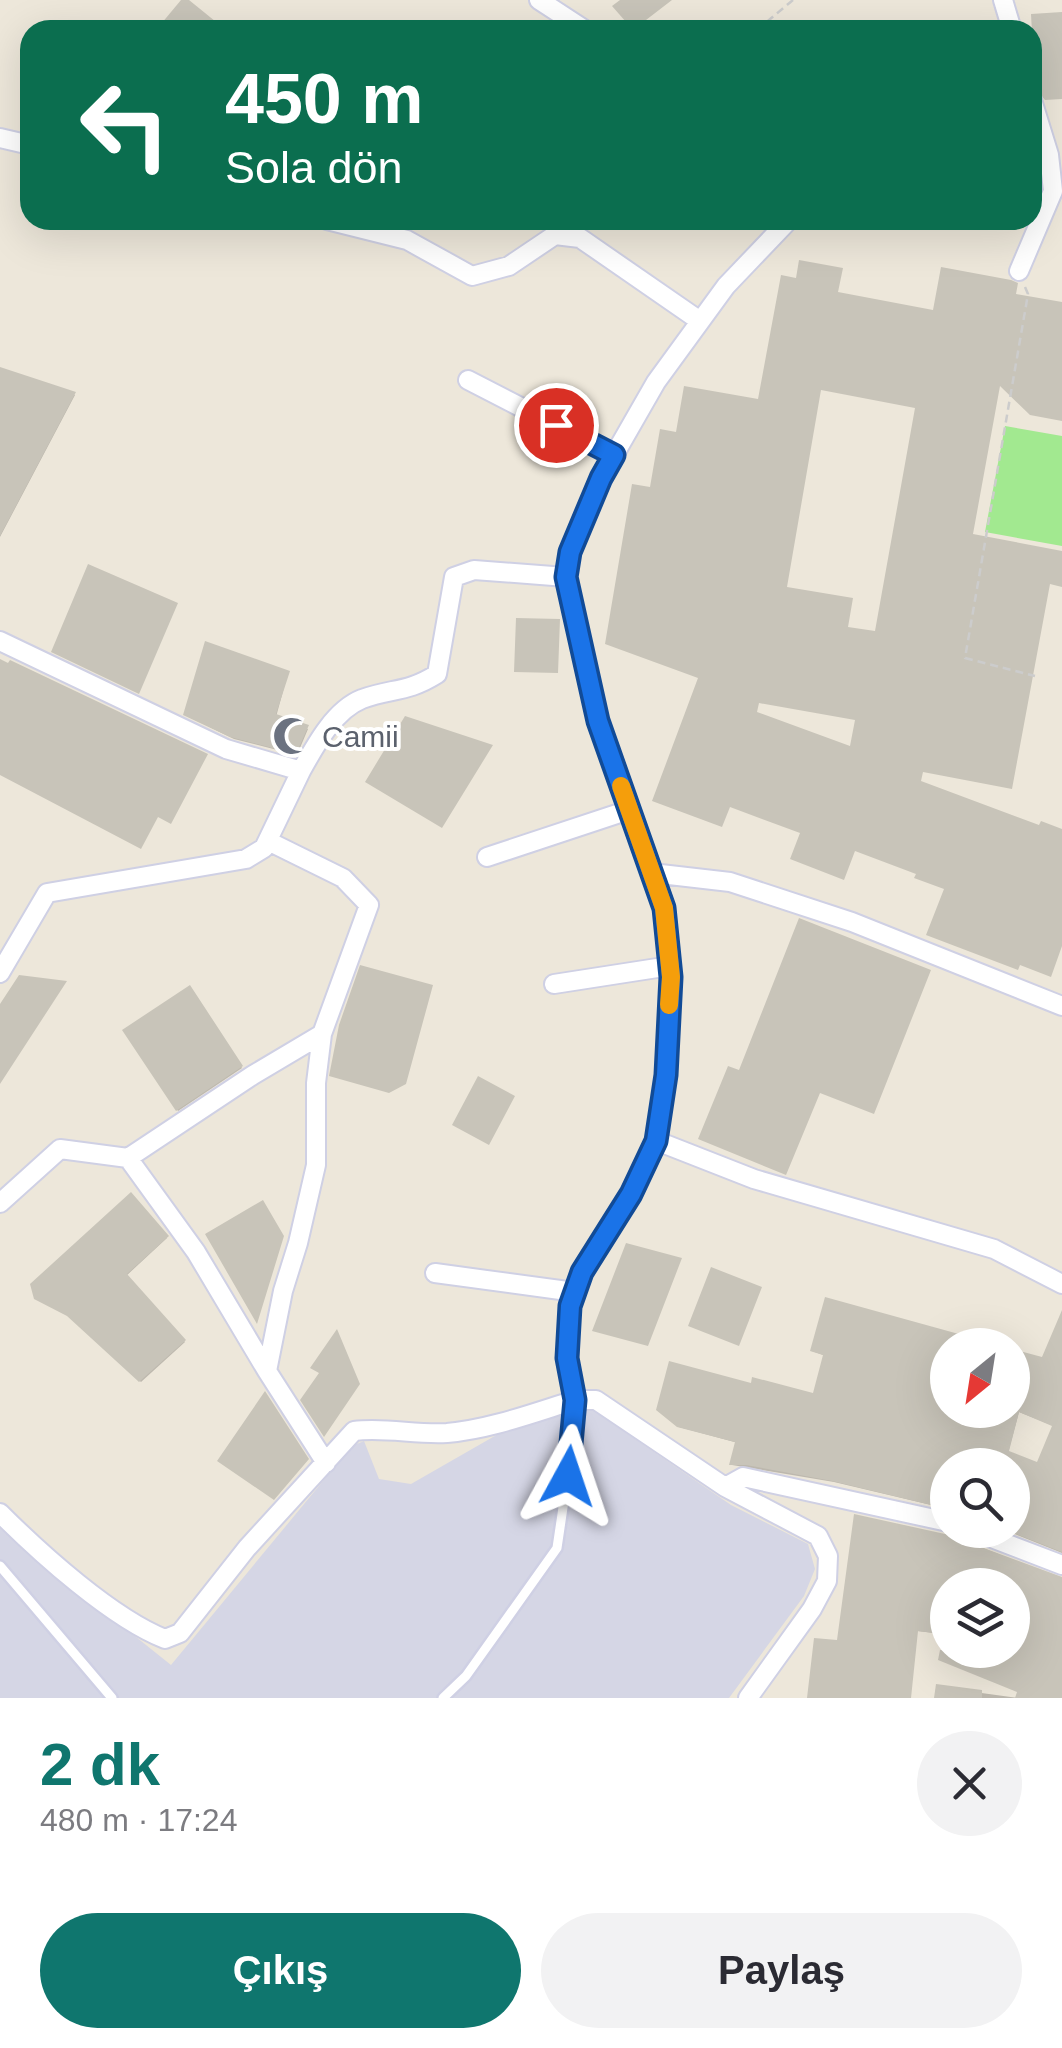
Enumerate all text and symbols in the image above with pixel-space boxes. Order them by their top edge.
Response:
icon: left [60,60,190,190]
text: 450 m [225,60,423,138]
text: Sola dön [225,142,403,193]
pin [514,383,599,468]
icon: arrive [529,398,584,453]
mosque icon: Camii [271,715,313,757]
place label: Camii [322,720,399,753]
north arrow [930,1328,1030,1428]
map controls [930,1328,1030,1668]
position arrow [516,1424,620,1528]
button: search [930,1448,1030,1548]
button: layers [930,1568,1030,1668]
text: 2 dk [40,1731,160,1798]
button: close [917,1731,1022,1836]
text: 480 m · 17:24 [40,1802,237,1838]
button: Çıkış [40,1913,521,2028]
button: Paylaş [541,1913,1022,2028]

